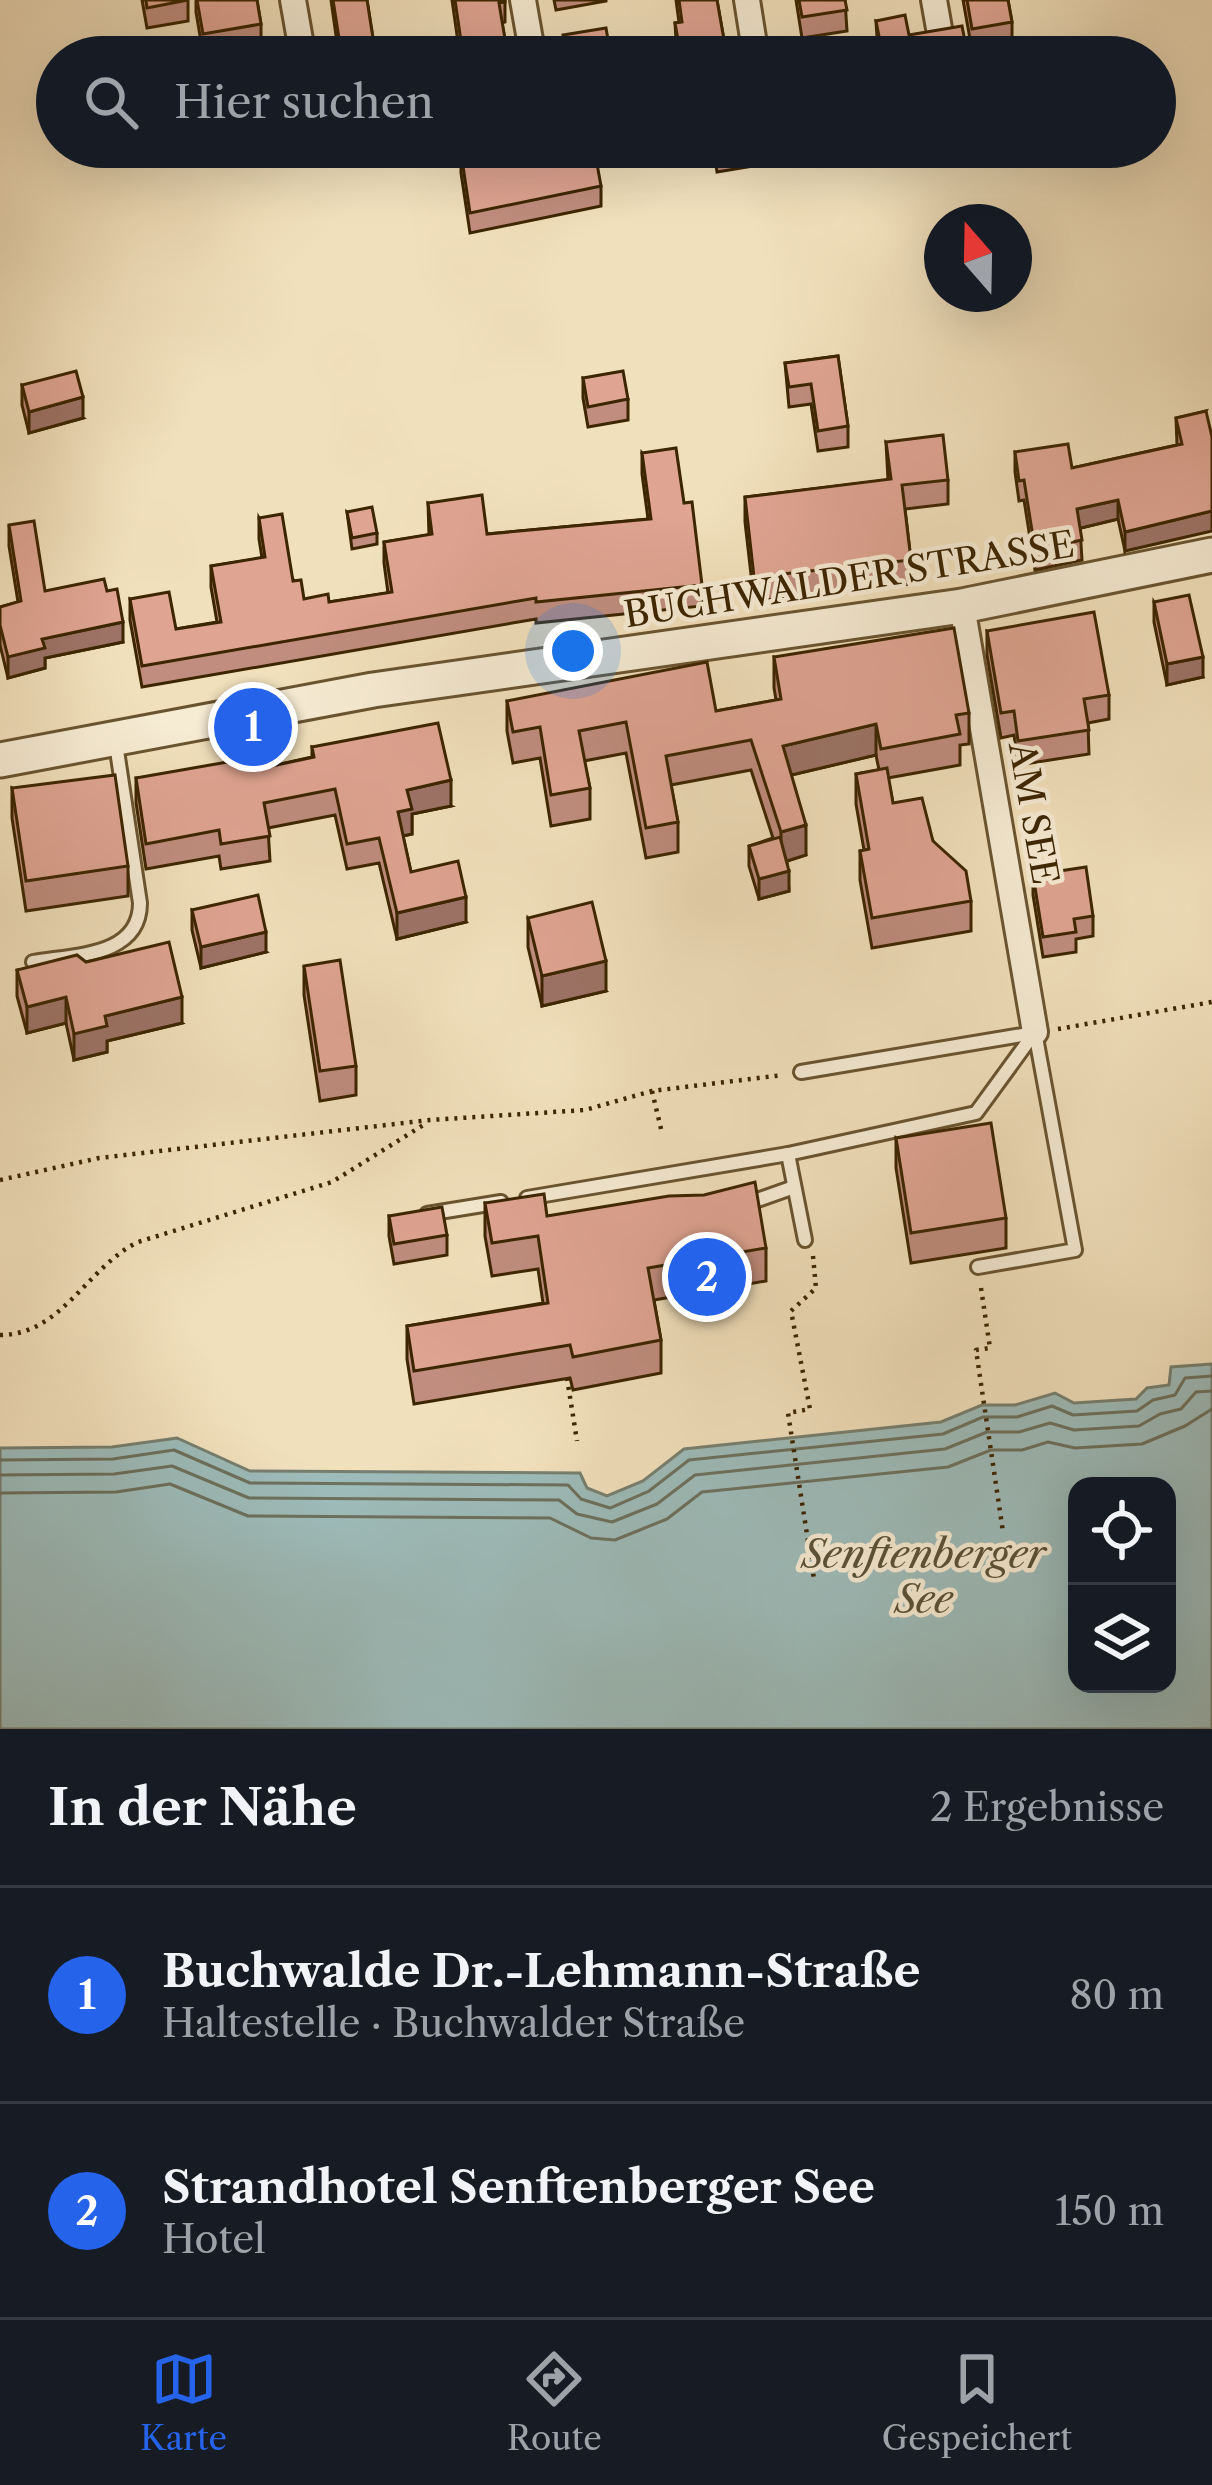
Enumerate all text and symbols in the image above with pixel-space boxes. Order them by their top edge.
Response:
search box [36,36,1176,168]
icon: search [78,69,144,135]
text: Hier suchen [174,74,434,130]
north arrow [924,204,1032,312]
street label: BUCHWALDER STRASSE [621,522,1077,636]
your location [543,621,603,681]
pin: 1 [214,682,292,772]
street label: AM SEE [1000,737,1068,888]
pin: 2 [668,1232,746,1322]
map controls [1068,1477,1176,1693]
button: locate [1068,1477,1176,1585]
water label: Senftenberger See [800,1530,1048,1623]
button: layers [1068,1585,1176,1693]
text: In der Nähe [48,1776,357,1838]
text: 2 Ergebnisse [930,1783,1164,1831]
text: Buchwalde Dr.-Lehmann-Straße [162,1943,920,1999]
text: 1 [78,1971,96,2019]
text: 80 m [1069,1971,1164,2019]
text: Haltestelle · Buchwalder Straße [162,1999,745,2047]
text: Strandhotel Senftenberger See [162,2159,875,2215]
text: 2 [75,2187,99,2235]
text: 150 m [1055,2187,1164,2235]
text: Hotel [162,2215,266,2263]
tab: Karte [140,2346,227,2459]
tab: Route [507,2346,602,2459]
tab: Gespeichert [882,2346,1072,2459]

